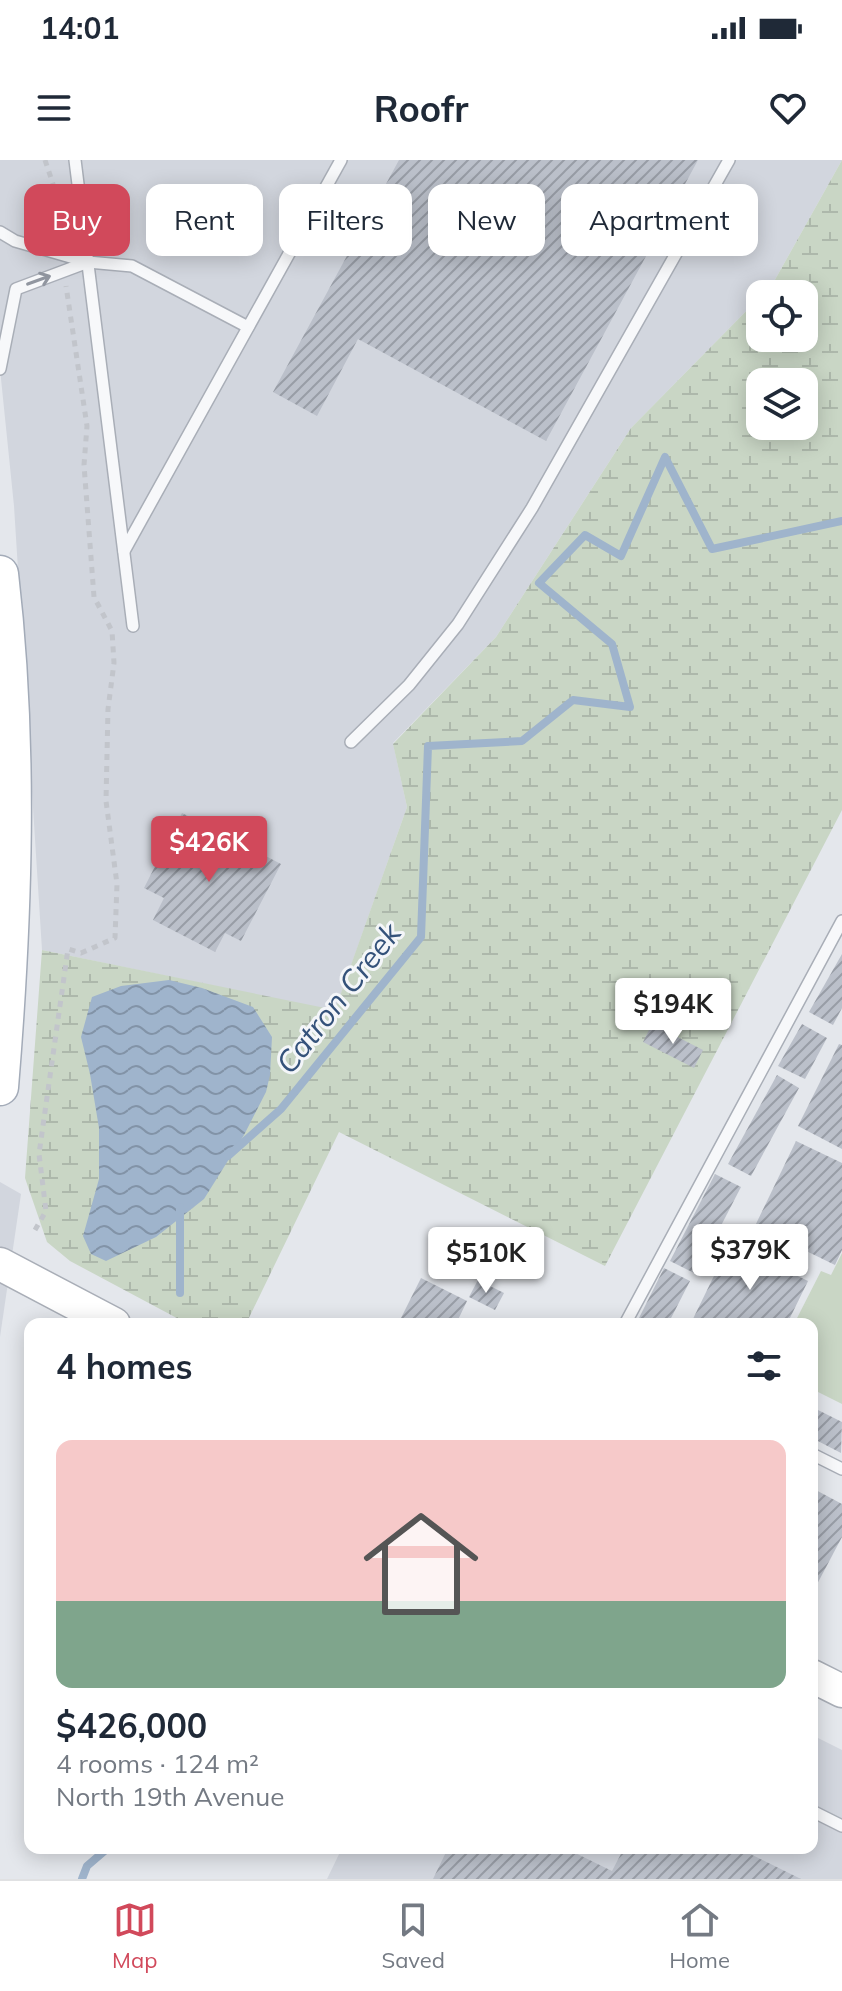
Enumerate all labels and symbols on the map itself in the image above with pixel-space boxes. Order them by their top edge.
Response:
one-way arrow [26,272,51,286]
pin: $426K [153,816,265,884]
water label: Catron Creek [267,914,410,1081]
pin: $194K [617,978,729,1046]
pin: $379K [694,1224,806,1292]
pin: $510K [430,1227,542,1295]

